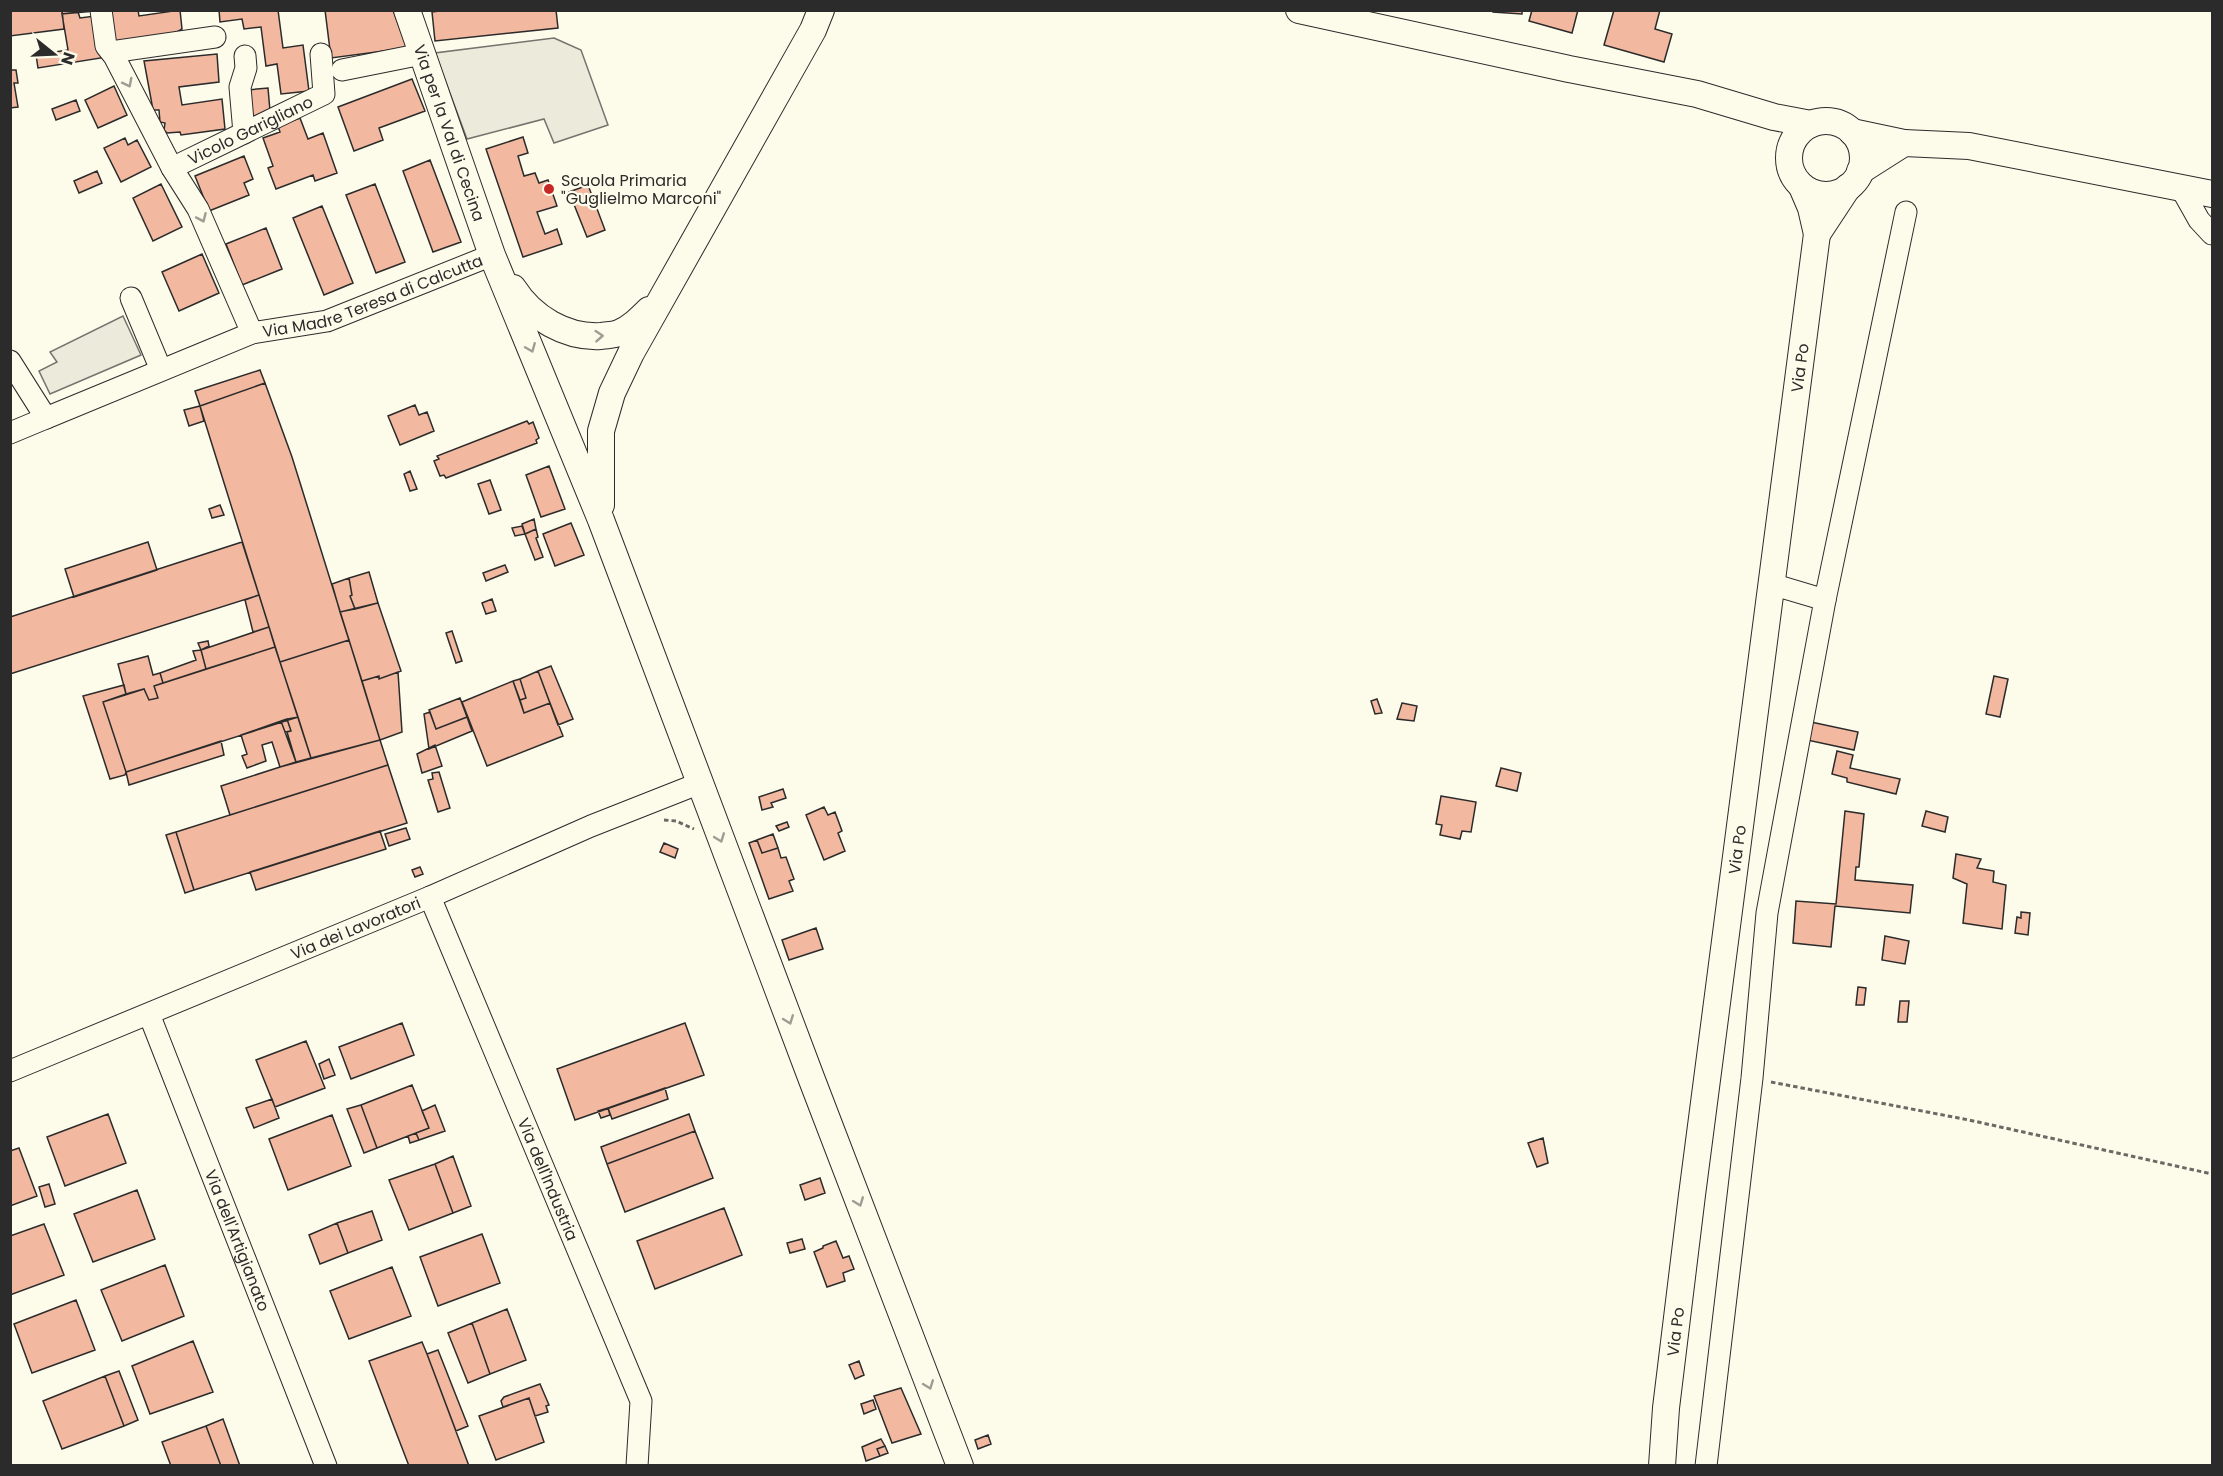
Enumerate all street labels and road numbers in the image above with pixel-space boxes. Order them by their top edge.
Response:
street label: Via per la Val di Cecina [408,41,491,224]
street label: Vicolo Garigliano [184,90,317,170]
street label: Via Madre Teresa di Calcutta [261,248,486,343]
street label: Via Po [1785,342,1814,394]
street label: Via Po [1722,824,1752,876]
street label: Via dei Lavoratori [287,891,424,965]
street label: Via dell'Industria [512,1114,584,1244]
street label: Via dell'Artigianato [199,1166,276,1314]
street label: Via Po [1661,1306,1690,1358]

